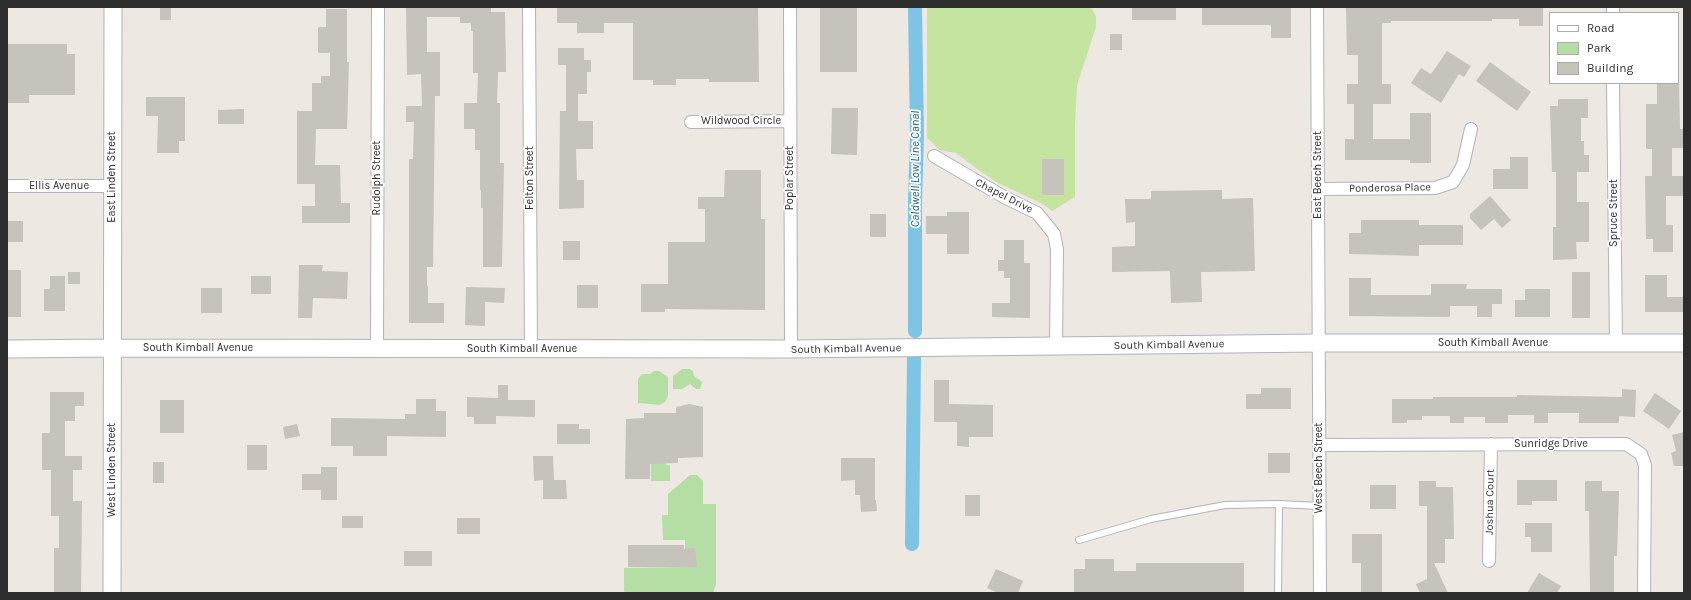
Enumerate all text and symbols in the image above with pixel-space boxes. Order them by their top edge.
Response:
legend [1549,12,1679,84]
text: Road [1587,21,1615,35]
text: Park [1587,41,1611,55]
text: Building [1587,61,1633,75]
water label: Caldwell Low Line Canal [909,111,923,227]
street label: Wildwood Circle [701,114,781,128]
street label: East Linden Street [105,131,119,223]
street label: East Beech Street [1311,131,1325,219]
street label: Rudolph Street [370,141,384,215]
street label: Felton Street [523,146,537,210]
street label: Poplar Street [783,146,797,210]
street label: Chapel Drive [973,176,1035,216]
street label: Ellis Avenue [29,179,89,193]
street label: Spruce Street [1607,179,1621,247]
street label: Ponderosa Place [1349,181,1431,195]
street label: South Kimball Avenue [1438,336,1548,350]
street label: South Kimball Avenue [1114,337,1224,353]
street label: South Kimball Avenue [143,341,253,355]
street label: South Kimball Avenue [791,341,901,357]
street label: South Kimball Avenue [467,342,577,356]
street label: West Linden Street [105,423,119,517]
street label: West Beech Street [1312,423,1326,513]
street label: Sunridge Drive [1514,437,1588,451]
street label: Joshua Court [1483,469,1497,535]

